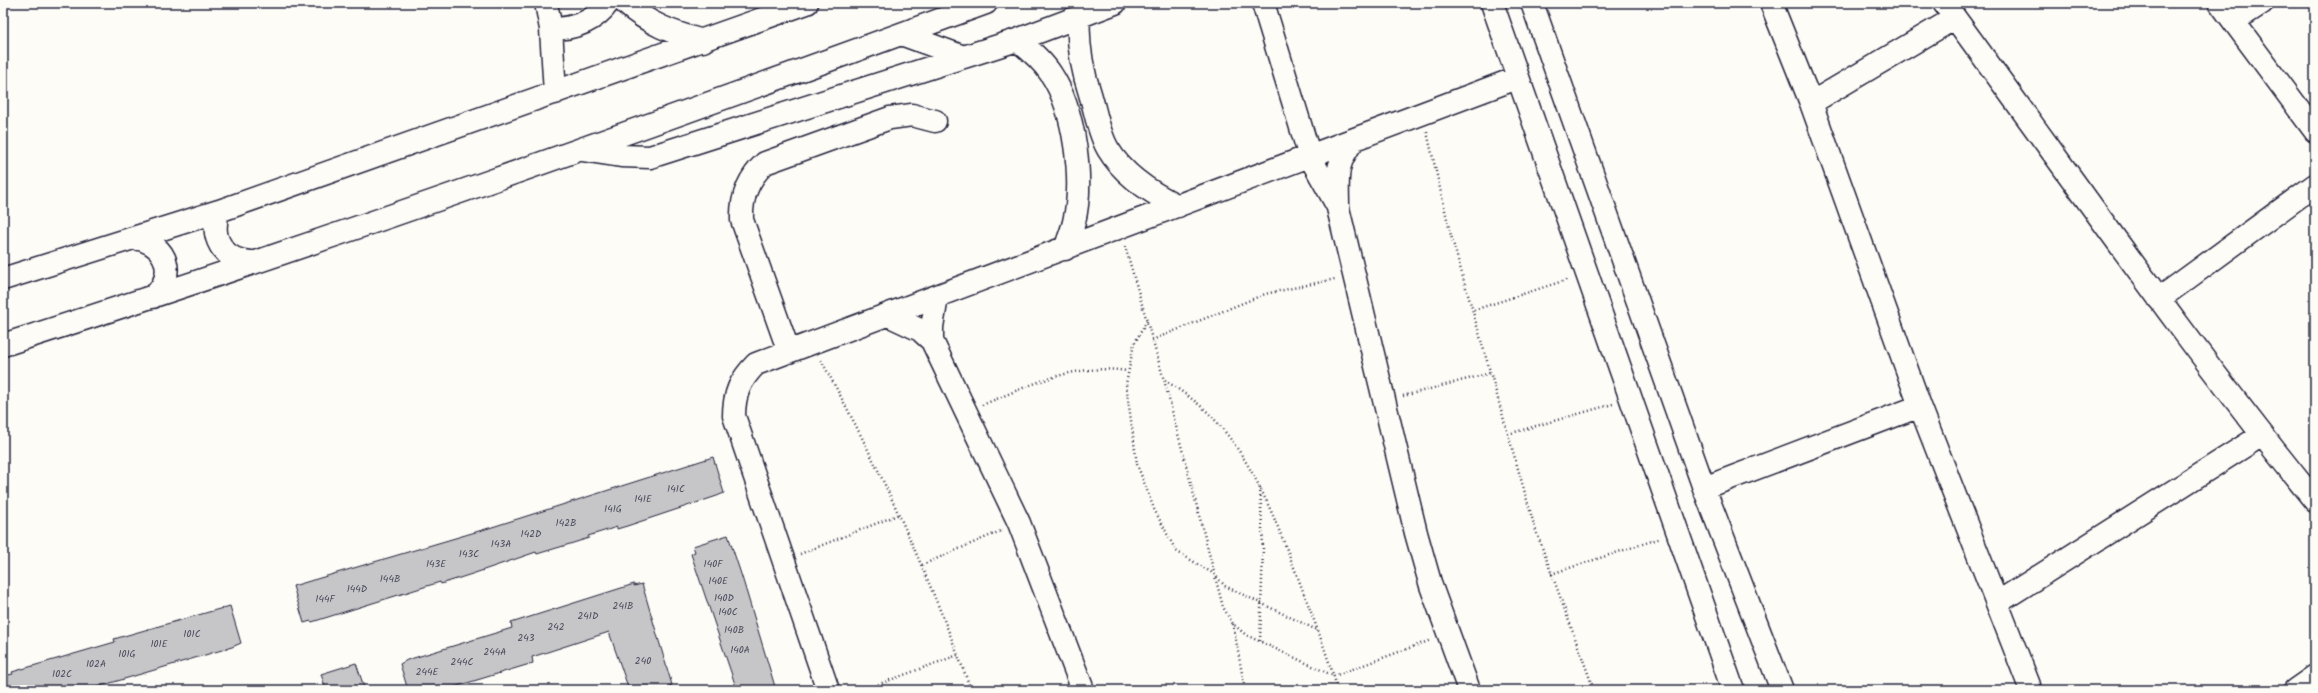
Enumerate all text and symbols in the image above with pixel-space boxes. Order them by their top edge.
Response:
house number: 141C [667,481,685,497]
house number: 141E [634,491,653,507]
house number: 141G [604,501,622,517]
house number: 142B [556,515,576,531]
house number: 142D [521,526,542,542]
house number: 143A [491,536,511,552]
house number: 143C [459,546,479,562]
house number: 143E [426,556,447,572]
house number: 140F [704,556,723,572]
house number: 144B [380,571,400,587]
house number: 140E [708,573,729,589]
house number: 144D [347,581,368,597]
house number: 140D [714,590,735,606]
house number: 144F [315,591,335,607]
house number: 241B [613,598,633,614]
house number: 140C [718,604,738,620]
house number: 241D [578,608,599,624]
house number: 242 [547,619,565,635]
house number: 140B [724,622,744,638]
house number: 101C [183,626,201,642]
house number: 243 [517,630,535,646]
house number: 101E [150,636,169,652]
house number: 140A [730,642,750,658]
house number: 244A [484,644,506,660]
house number: 101G [118,646,136,662]
house number: 240 [635,653,651,669]
house number: 244C [451,654,473,670]
house number: 102A [86,656,106,672]
house number: 244E [416,664,439,680]
house number: 102C [52,666,72,682]

